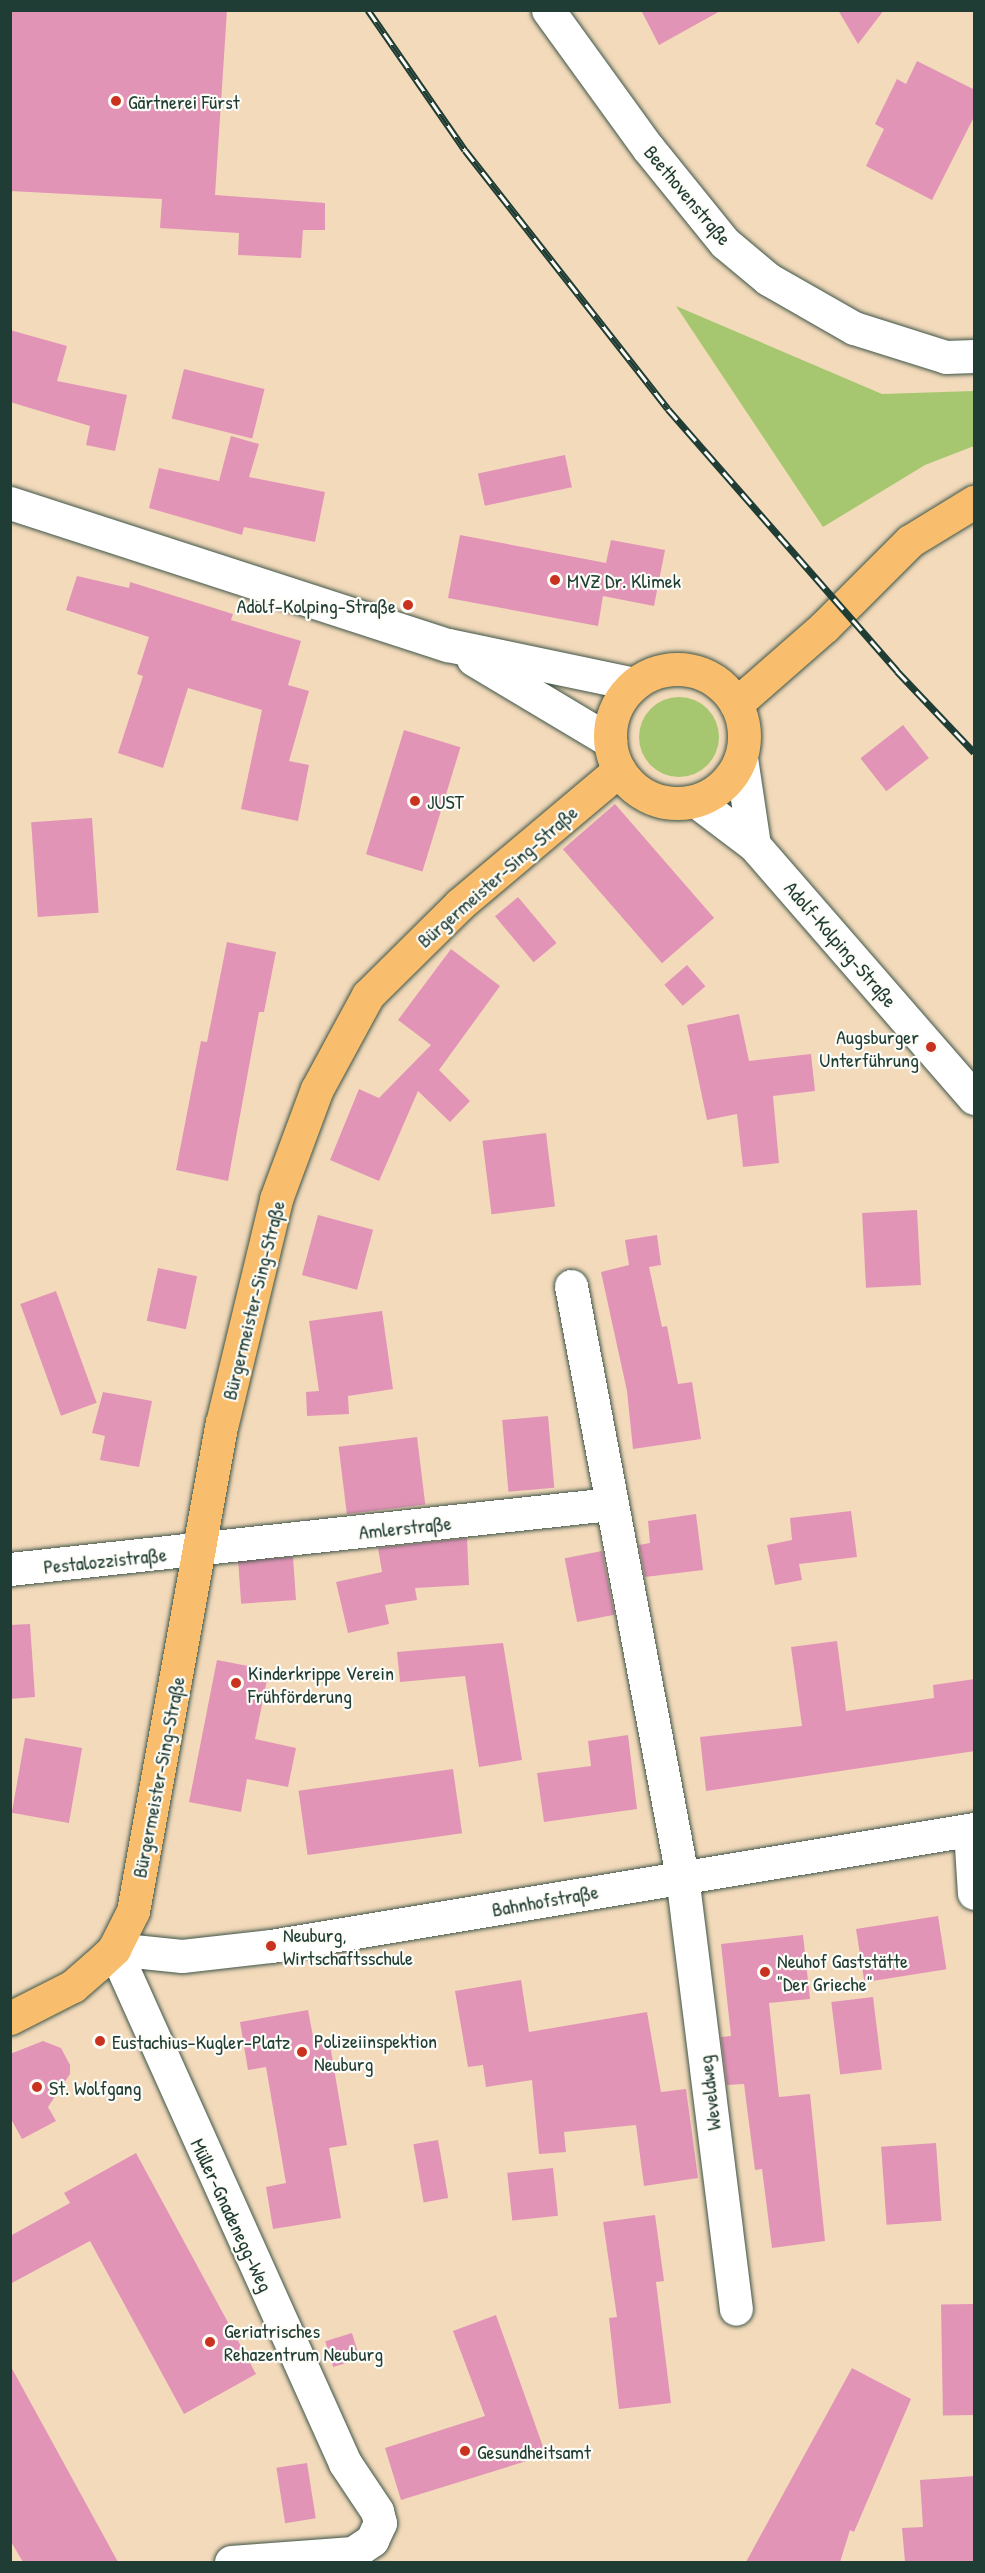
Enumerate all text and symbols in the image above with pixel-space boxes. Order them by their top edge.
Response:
place label: Gärtnerei Fürst [128,89,240,113]
marker: Gärtnerei Fürst [109,94,123,108]
street label: Beethovenstraße [639,140,737,250]
place label: MVZ Dr. Klimek [567,568,681,592]
marker: MVZ Dr. Klimek [548,573,562,587]
place label: Adolf-Kolping-Straße [237,593,396,617]
marker: Adolf-Kolping-Straße [401,598,415,612]
place label: JUST [427,789,464,813]
marker: JUST [408,794,422,808]
street label: Bürgermeister-Sing-Straße [412,800,582,952]
street label: Adolf-Kolping-Straße [780,876,902,1012]
place label: Augsburger Unterführung [819,1024,919,1071]
marker: Augsburger Unterführung [924,1040,938,1054]
street label: Bürgermeister-Sing-Straße [217,1198,289,1402]
street label: Amlerstraße [358,1510,452,1544]
street label: Pestalozzistraße [42,1542,168,1578]
place label: Kinderkrippe Verein Frühförderung [248,1660,394,1707]
street label: Bürgermeister-Sing-Straße [127,1674,189,1880]
marker: Kinderkrippe Verein Frühförderung [229,1676,243,1690]
street label: Bahnhofstraße [490,1879,600,1921]
place label: Neuburg, Wirtschaftsschule [283,1922,413,1969]
marker: Neuburg, Wirtschaftsschule [264,1939,278,1953]
place label: Neuhof Gaststätte "Der Grieche" [777,1948,908,1995]
marker: Neuhof Gaststätte "Der Grieche" [758,1965,772,1979]
place label: Polizeiinspektion Neuburg [314,2028,437,2075]
place label: Eustachius-Kugler-Platz [112,2029,290,2053]
marker: Eustachius-Kugler-Platz [93,2034,107,2048]
marker: Polizeiinspektion Neuburg [295,2045,309,2059]
street label: Weveldweg [692,2054,726,2132]
place label: St. Wolfgang [49,2075,141,2099]
marker: St. Wolfgang [30,2080,44,2094]
street label: Müller-Gnadenegg-Weg [186,2134,278,2296]
place label: Geriatrisches Rehazentrum Neuburg [224,2318,383,2365]
marker: Geriatrisches Rehazentrum Neuburg [201,2333,219,2351]
place label: Gesundheitsamt [477,2439,591,2463]
marker: Gesundheitsamt [458,2444,472,2458]

